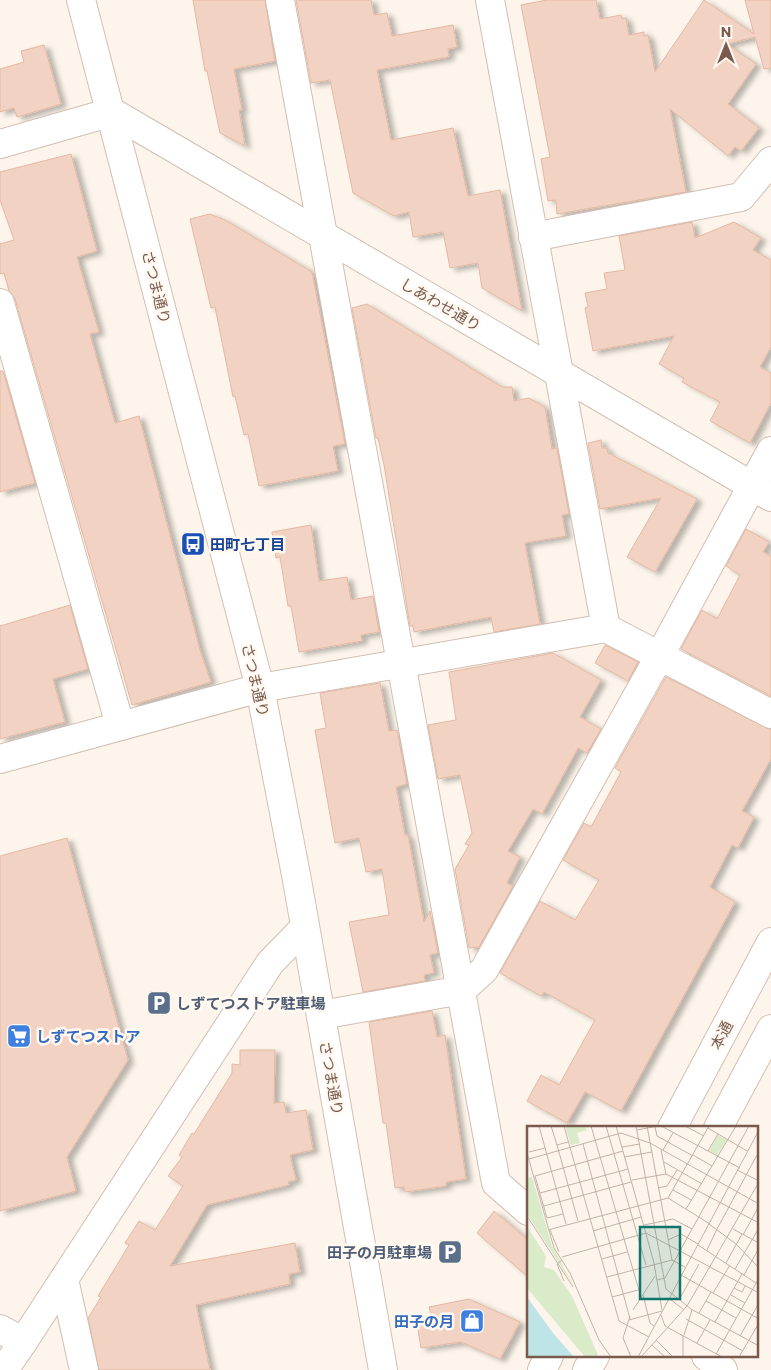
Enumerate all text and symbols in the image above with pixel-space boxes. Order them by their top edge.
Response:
north arrow [701,20,751,70]
text: N [721,23,731,40]
street label: さつま通り [139,248,175,326]
street label: しあわせ通り [398,274,484,334]
bus stop icon: 田町七丁目 [180,531,206,557]
place label: 田町七丁目 [210,535,285,553]
street label: さつま通り [239,641,273,719]
parking icon: しずてつストア駐車場 [146,990,172,1016]
place label: しずてつストア駐車場 [176,994,325,1012]
street label: 本通 [706,1018,736,1052]
supermarket icon: しずてつストア [6,1023,32,1049]
place label: しずてつストア [36,1027,140,1045]
street label: さつま通り [317,1039,347,1117]
inset map [527,1126,758,1358]
parking icon: 田子の月駐車場 [437,1239,463,1265]
place label: 田子の月駐車場 [327,1243,432,1261]
shop icon: 田子の月 [459,1308,485,1334]
place label: 田子の月 [394,1312,454,1330]

